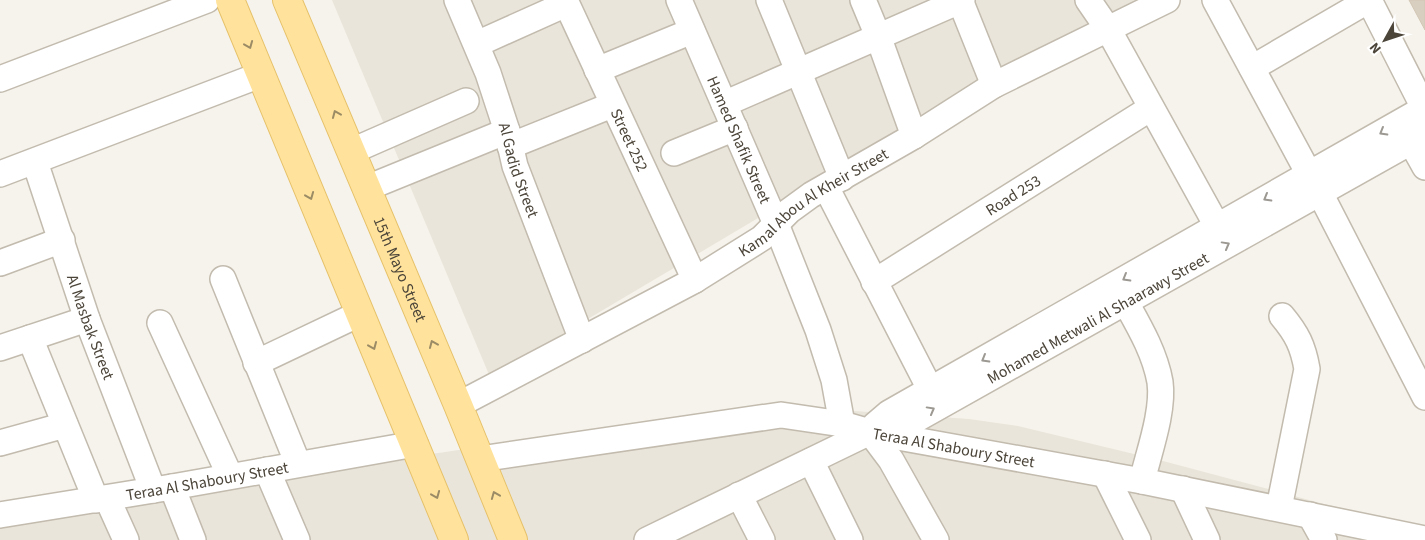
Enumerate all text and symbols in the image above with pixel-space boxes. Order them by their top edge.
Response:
north arrow [1360,15,1410,65]
text: N [1365,38,1386,58]
one-way arrow [242,40,253,49]
street label: Hamed Shafik Street [701,73,776,208]
street label: Street 252 [605,105,653,175]
one-way arrow [332,110,342,119]
street label: Al Gadid Street [493,119,544,221]
one-way arrow [1379,126,1388,136]
street label: Kamal Abou Al Kheir Street [734,143,893,262]
street label: Road 253 [982,170,1045,221]
one-way arrow [305,191,315,199]
one-way arrow [1263,192,1272,202]
street label: 15th Mayo Street [368,213,432,326]
one-way arrow [1220,241,1229,251]
street label: Mohamed Metwali Al Shaarawy Street [983,247,1213,389]
street label: Al Masbak Street [61,272,120,383]
one-way arrow [1122,272,1131,282]
one-way arrow [428,340,439,349]
one-way arrow [366,341,377,350]
one-way arrow [981,352,990,362]
one-way arrow [926,406,935,416]
street label: Teraa Al Shaboury Street [871,423,1037,474]
street label: Teraa Al Shaboury Street [125,457,291,506]
one-way arrow [429,490,440,499]
one-way arrow [490,491,501,500]

